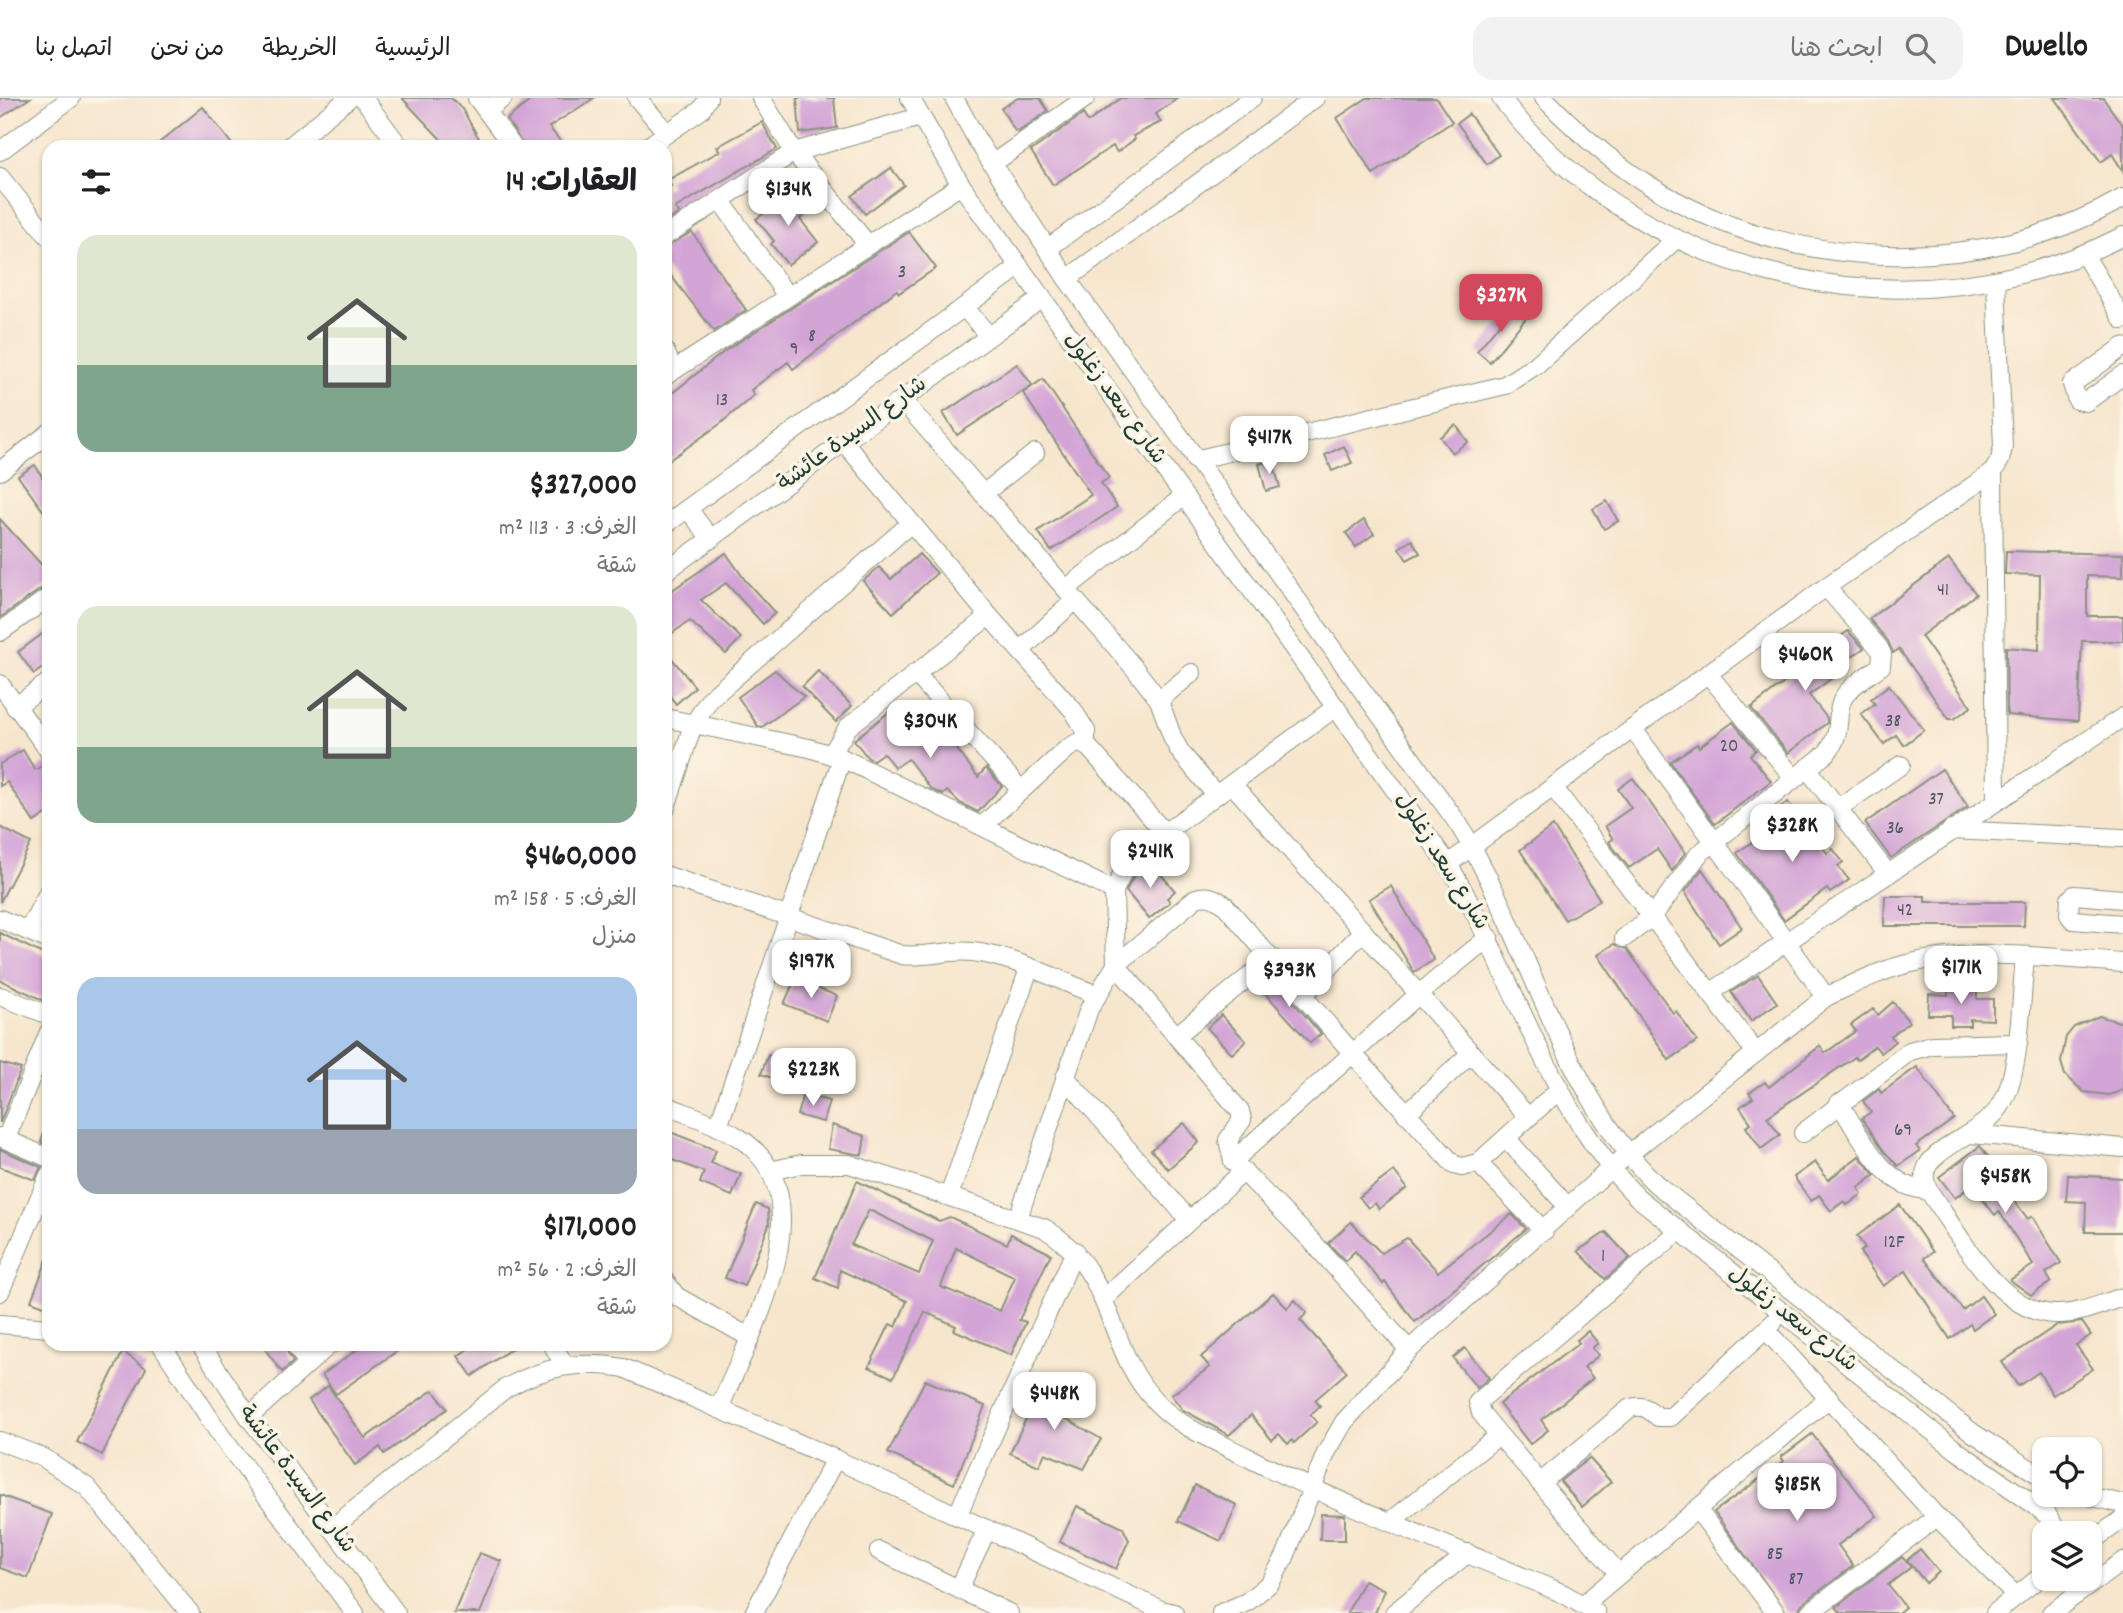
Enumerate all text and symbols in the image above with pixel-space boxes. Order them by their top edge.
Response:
search box [1473,17,1963,80]
text: Dwello [2005,25,2088,72]
icon: search [1901,29,1939,67]
text: ابحث هنا [1790,32,1883,69]
text: اتصل بنا [35,33,112,67]
text: من نحن [150,33,224,67]
text: الخريطة [262,33,337,67]
text: الرئيسية [375,33,451,67]
icon: filters [77,163,115,201]
text: العقارات: 14 [506,163,637,206]
pin: $134K [739,169,837,228]
text: $134K [764,174,812,207]
house number: 3 [898,260,906,287]
pin: $327K [1452,274,1550,334]
icon: home [294,280,420,406]
text: $327K [1475,280,1527,313]
house number: 8 [808,324,816,351]
street label: شارع سعد زغلول [1055,326,1173,472]
house number: 9 [790,337,798,364]
street label: شارع السيدة عائشة [771,369,935,501]
house number: 13 [716,388,728,415]
pin: $417K [1220,416,1318,476]
text: $417K [1246,422,1292,455]
text: $327,000 [529,466,637,509]
text: الغرف: 3 · 113 m² [499,513,637,546]
text: شقة [597,551,637,584]
house number: 41 [1937,578,1949,605]
pin: $460K [1756,634,1854,693]
text: $460K [1777,639,1833,672]
icon: home [294,651,420,777]
pin: $304K [881,700,979,760]
text: $304K [903,706,957,739]
house number: 38 [1885,709,1901,736]
house number: 20 [1720,734,1738,761]
street label: شارع سعد زغلول [1385,787,1497,937]
house number: 37 [1928,787,1944,814]
pin: $328K [1743,804,1841,864]
text: $328K [1766,810,1818,843]
house number: 36 [1886,816,1904,843]
pin: $241K [1101,830,1199,890]
text: $241K [1127,836,1173,869]
text: $460,000 [524,837,637,880]
text: الغرف: 5 · 158 m² [494,884,637,917]
house number: 42 [1897,898,1913,925]
text: منزل [592,922,637,955]
pin: $197K [762,940,860,1000]
text: $197K [788,946,834,979]
pin: $171K [1912,946,2010,1006]
pin: $393K [1240,950,1338,1009]
text: $171K [1940,952,1982,985]
text: $393K [1262,955,1316,988]
icon: home [294,1022,420,1148]
pin: $223K [764,1048,862,1108]
text: $223K [787,1054,839,1087]
house number: 69 [1894,1118,1912,1145]
pin: $458K [1956,1156,2054,1215]
text: $458K [1979,1161,2031,1194]
text: $171,000 [542,1208,637,1251]
house number: 12F [1884,1230,1905,1257]
house number: 1 [1601,1244,1605,1271]
text: الغرف: 2 · 56 m² [498,1255,637,1288]
street label: شارع سعد زغلول [1720,1259,1864,1381]
text: شقة [597,1293,637,1326]
pin: $448K [1005,1372,1103,1432]
text: $448K [1029,1378,1079,1411]
street label: شارع السيدة عائشة [229,1399,363,1561]
map controls [2032,1437,2102,1591]
button: locate [2032,1437,2102,1507]
pin: $185K [1748,1464,1846,1523]
text: $185K [1773,1469,1821,1502]
button: layers [2032,1521,2102,1591]
house number: 85 [1767,1542,1783,1569]
house number: 87 [1789,1567,1803,1594]

